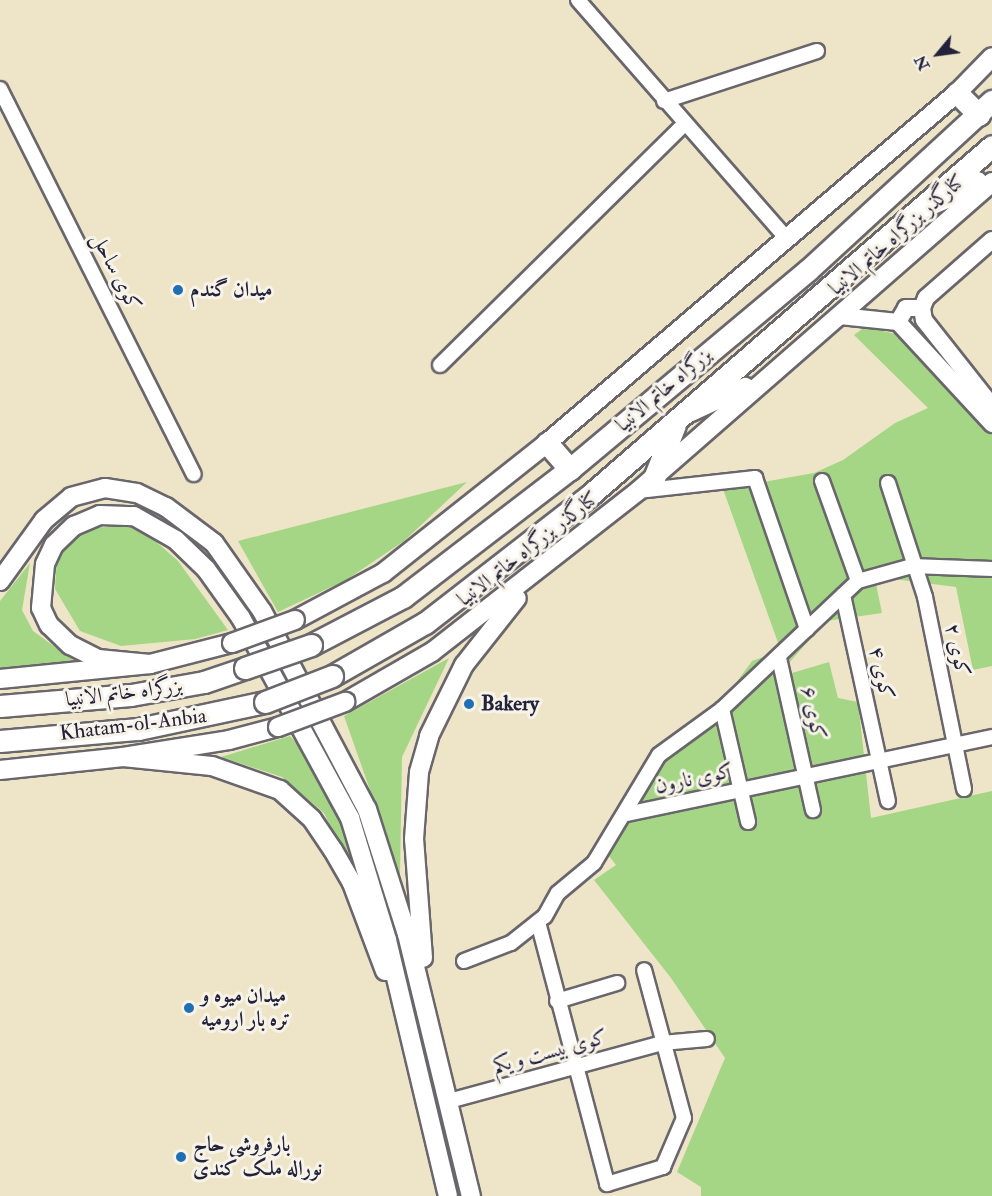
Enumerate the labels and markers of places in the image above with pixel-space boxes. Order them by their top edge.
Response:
place label: میدان گندم [190,277,273,303]
marker: میدان گندم [171,283,185,297]
place label: Bakery [481,691,539,717]
marker: Bakery [462,697,476,711]
place label: میدان میوه و تره بار ارومیه [201,983,290,1033]
marker: میدان میوه و تره بار ارومیه [182,1001,196,1015]
place label: بارفروشی حاج نوراله ملک کندی [193,1132,322,1182]
marker: بارفروشی حاج نوراله ملک کندی [174,1150,188,1164]

